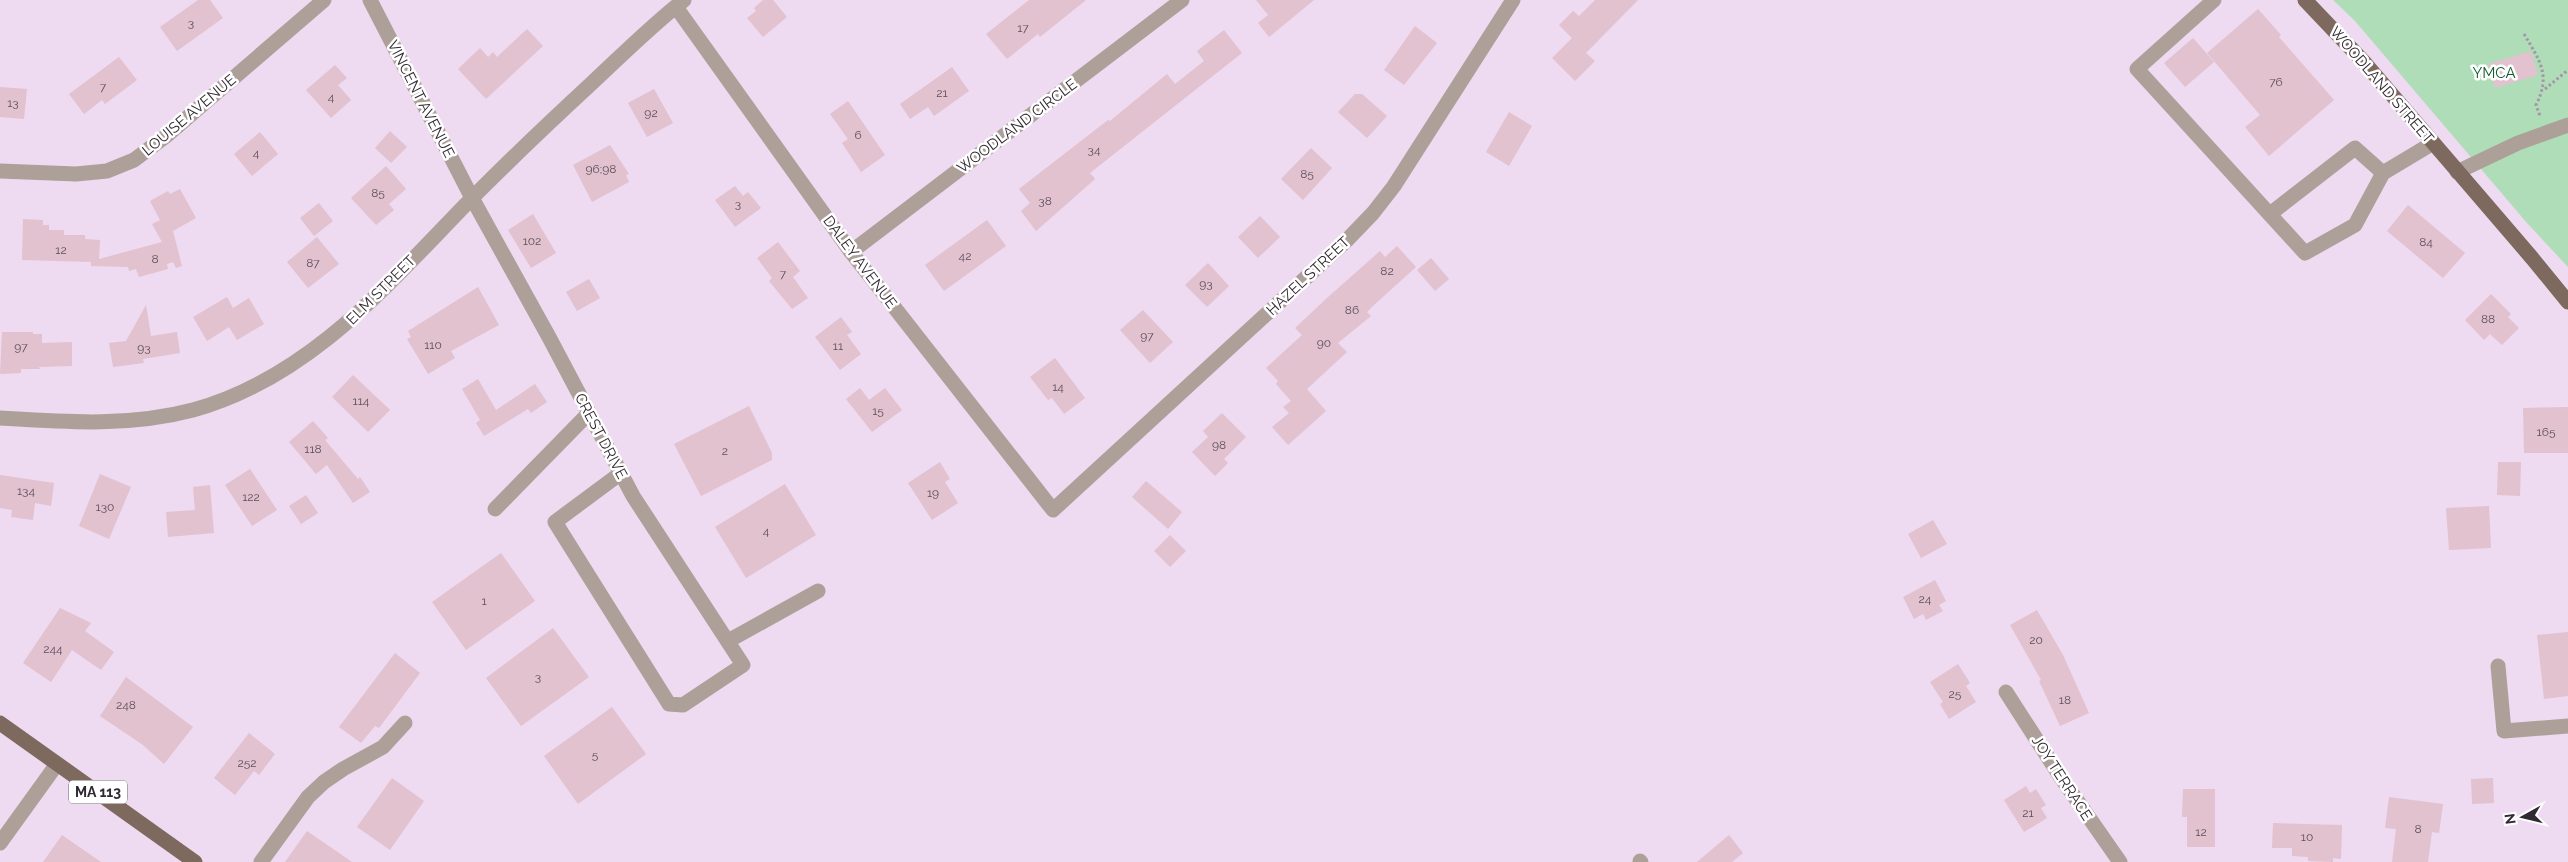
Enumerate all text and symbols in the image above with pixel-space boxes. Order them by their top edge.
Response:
house number: 3 [188,16,194,30]
house number: 17 [1017,21,1029,35]
street label: WOODLAND STREET [2326,23,2438,147]
street label: VINCENT AVENUE [384,37,458,161]
park label: YMCA [2472,64,2516,82]
street label: LOUISE AVENUE [138,71,240,159]
street label: WOODLAND CIRCLE [953,75,1081,177]
house number: 76 [2269,75,2283,89]
house number: 7 [100,80,107,94]
house number: 21 [936,86,948,100]
house number: 4 [328,90,335,104]
house number: 13 [7,96,19,110]
house number: 92 [644,106,658,120]
house number: 6 [854,128,862,142]
house number: 34 [1088,143,1101,157]
house number: 4 [253,146,260,160]
house number: 96;98 [586,162,616,176]
house number: 85 [1300,167,1314,181]
house number: 85 [371,186,385,200]
house number: 38 [1038,194,1052,208]
house number: 3 [735,197,741,211]
street label: DALEY AVENUE [819,212,901,312]
street label: HAZEL STREET [1263,233,1353,319]
house number: 102 [523,234,541,248]
house number: 84 [2419,235,2433,249]
house number: 12 [55,243,67,257]
house number: 42 [959,249,971,263]
house number: 8 [151,252,159,266]
street label: ELM STREET [343,252,419,328]
house number: 87 [306,256,320,270]
house number: 82 [1380,264,1394,278]
house number: 7 [780,267,787,281]
house number: 93 [1199,277,1213,291]
house number: 86 [1345,303,1359,317]
house number: 88 [2481,312,2495,326]
house number: 97 [1140,329,1154,343]
house number: 90 [1317,336,1331,350]
house number: 110 [424,338,442,352]
house number: 11 [833,339,843,353]
house number: 97 [14,340,28,354]
house number: 93 [137,341,151,355]
house number: 14 [1052,380,1064,394]
street label: CREST DRIVE [571,390,631,482]
house number: 114 [353,394,370,408]
house number: 15 [872,404,884,418]
house number: 165 [2537,425,2556,439]
house number: 98 [1212,438,1226,452]
house number: 118 [304,442,322,456]
house number: 2 [722,444,728,458]
house number: 134 [17,484,35,498]
house number: 19 [927,486,939,500]
house number: 122 [242,490,260,504]
house number: 130 [96,500,114,514]
house number: 4 [763,524,770,538]
house number: 24 [1919,592,1932,606]
house number: 1 [481,594,487,608]
house number: 20 [2029,633,2043,647]
house number: 244 [43,642,63,656]
house number: 3 [535,670,541,684]
house number: 25 [1949,687,1962,701]
house number: 18 [2059,693,2071,707]
house number: 248 [116,698,136,712]
street label: JOY TERRACE [2028,732,2096,824]
house number: 5 [592,748,599,762]
house number: 252 [237,756,257,770]
road number: MA 113 [69,780,127,804]
north arrow [2498,792,2548,842]
house number: 21 [2022,806,2034,820]
text: N [2501,812,2519,825]
house number: 8 [2414,822,2422,836]
house number: 12 [2195,825,2207,839]
house number: 10 [2301,830,2313,844]

